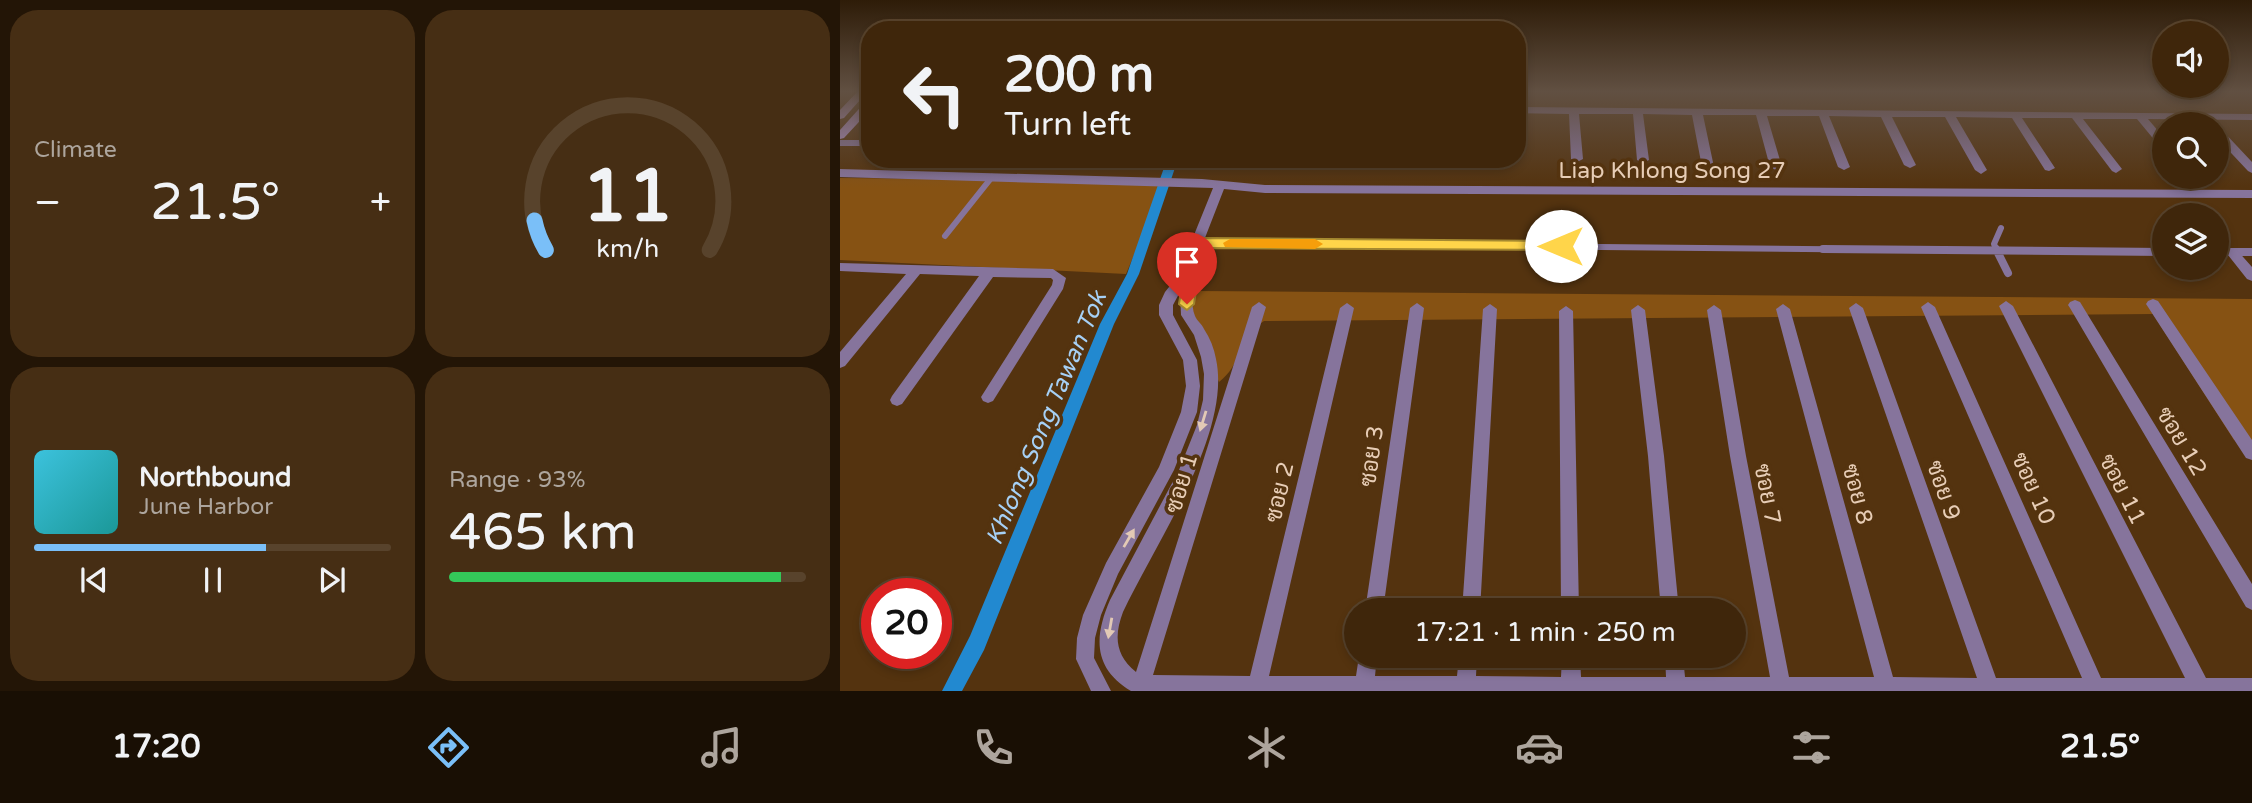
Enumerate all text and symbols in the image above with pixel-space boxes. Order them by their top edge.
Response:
map controls [2152,21,2229,280]
button: sound [2152,21,2229,98]
text: 200 m [1004,46,1154,105]
icon: left [889,49,980,140]
text: Turn left [1004,106,1131,144]
button: search [2152,112,2229,189]
text: Climate [34,136,117,164]
text: 11 [582,153,673,241]
street label: Liap Khlong Song 27 [1558,157,1786,185]
text: 21.5° [150,171,280,234]
text: − [34,180,61,226]
text: + [370,180,391,226]
button: layers [2152,203,2229,280]
position arrow [1524,209,1598,283]
pin [1157,232,1217,304]
text: km/h [596,233,659,263]
icon: arrive [1168,243,1206,281]
water label: Khlong Song Tawan Tok [980,285,1114,549]
street label: ซอย 12 [2150,402,2213,481]
one-way arrow [1198,411,1208,432]
street label: ซอย 3 [1354,424,1390,488]
street label: ซอย 10 [2005,448,2061,529]
street label: ซอย 11 [2092,449,2152,530]
street label: ซอย 1 [1160,450,1204,517]
street label: ซอย 9 [1920,457,1966,524]
street label: ซอย 2 [1259,459,1301,525]
street label: ซอย 7 [1747,461,1787,527]
street label: ซอย 8 [1836,461,1878,527]
text: Northbound [139,462,291,493]
text: Range · 93% [449,466,585,494]
text: June Harbor [139,493,273,521]
text: 465 km [449,501,637,564]
one-way arrow [1123,529,1135,548]
icon: previous [75,561,113,599]
icon: pause [194,561,232,599]
icon: next [313,561,351,599]
speed limit sign: 20 [861,578,952,669]
one-way arrow [1104,617,1115,639]
text: 17:21 · 1 min · 250 m [1414,617,1676,648]
icon: directions [424,723,473,772]
icon: music [697,723,746,772]
icon: phone [969,723,1018,772]
icon: climate [1242,723,1291,772]
icon: car [1515,723,1564,772]
icon: filters [1787,723,1836,772]
text: 17:20 [112,728,201,766]
text: 21.5° [2060,728,2140,766]

